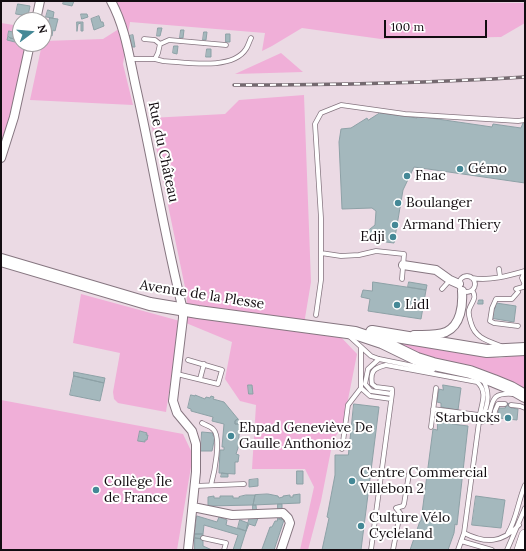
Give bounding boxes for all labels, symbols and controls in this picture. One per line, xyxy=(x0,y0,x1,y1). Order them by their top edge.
north arrow xyxy=(12,12,52,52)
scale bar xyxy=(386,12,489,38)
text: 100 m xyxy=(391,19,424,34)
text: N xyxy=(35,23,50,35)
street label: Rue du Château xyxy=(144,100,182,204)
place label: Gémo xyxy=(468,161,507,177)
marker: Gémo xyxy=(455,164,465,174)
place label: Fnac xyxy=(415,168,446,184)
marker: Fnac xyxy=(402,171,412,181)
place label: Boulanger xyxy=(406,195,472,211)
marker: Boulanger xyxy=(393,198,403,208)
place label: Armand Thiery xyxy=(403,217,501,233)
marker: Armand Thiery xyxy=(390,220,400,230)
place label: Edji xyxy=(360,229,385,245)
marker: Edji xyxy=(388,232,398,242)
street label: Avenue de la Plesse xyxy=(139,277,265,313)
place label: Lidl xyxy=(405,297,429,313)
marker: Lidl xyxy=(392,300,402,310)
place label: Starbucks xyxy=(436,410,500,426)
marker: Starbucks xyxy=(503,413,513,423)
place label: Ehpad Geneviève De Gaulle Anthonioz xyxy=(239,420,373,452)
marker: Ehpad Geneviève De Gaulle Anthonioz xyxy=(226,431,236,441)
place label: Centre Commercial Villebon 2 xyxy=(360,465,487,498)
place label: Collège Île de France xyxy=(104,474,172,506)
marker: Centre Commercial Villebon 2 xyxy=(347,476,357,486)
marker: Collège Île de France xyxy=(91,485,101,495)
place label: Culture Vélo Cycleland xyxy=(369,510,450,542)
marker: Culture Vélo Cycleland xyxy=(356,521,366,531)

